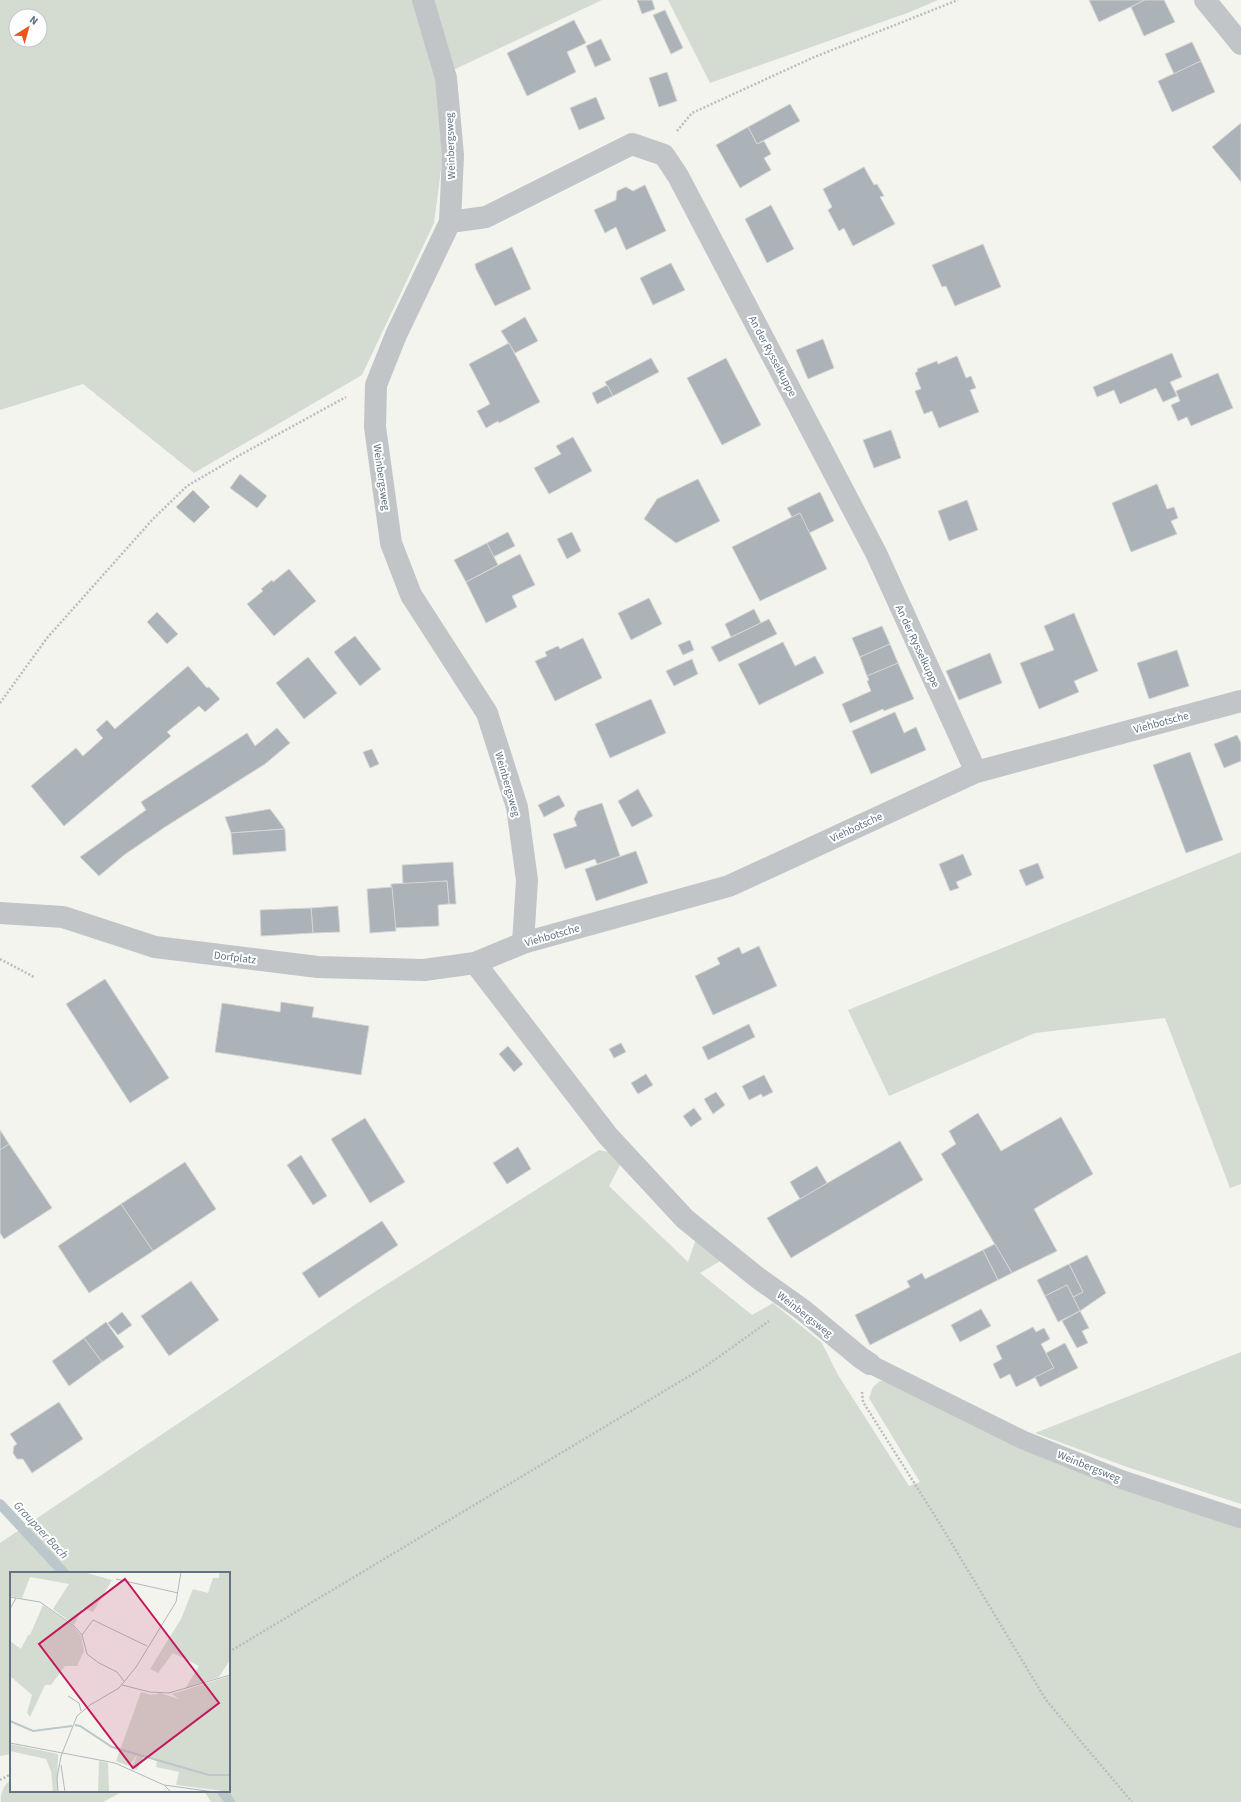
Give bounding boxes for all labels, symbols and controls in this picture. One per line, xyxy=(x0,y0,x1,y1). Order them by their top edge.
north arrow xyxy=(8,8,48,48)
text: N xyxy=(26,12,41,29)
street label: Weinbergsweg xyxy=(442,112,459,180)
street label: An der Rysselkuppe xyxy=(745,313,800,400)
street label: Weinbergsweg xyxy=(369,443,394,512)
street label: An der Rysselkuppe xyxy=(892,602,944,690)
street label: Viehbotsche xyxy=(1132,708,1191,737)
street label: Weinbergsweg xyxy=(491,750,524,819)
street label: Viehbotsche xyxy=(828,809,885,846)
street label: Viehbotsche xyxy=(523,920,582,950)
street label: Dorfplatz xyxy=(213,947,257,968)
street label: Weinbergsweg xyxy=(774,1288,836,1341)
street label: Weinbergsweg xyxy=(1055,1447,1123,1486)
water label: Graupaer Bach xyxy=(9,1498,72,1563)
inset map xyxy=(10,1572,230,1792)

